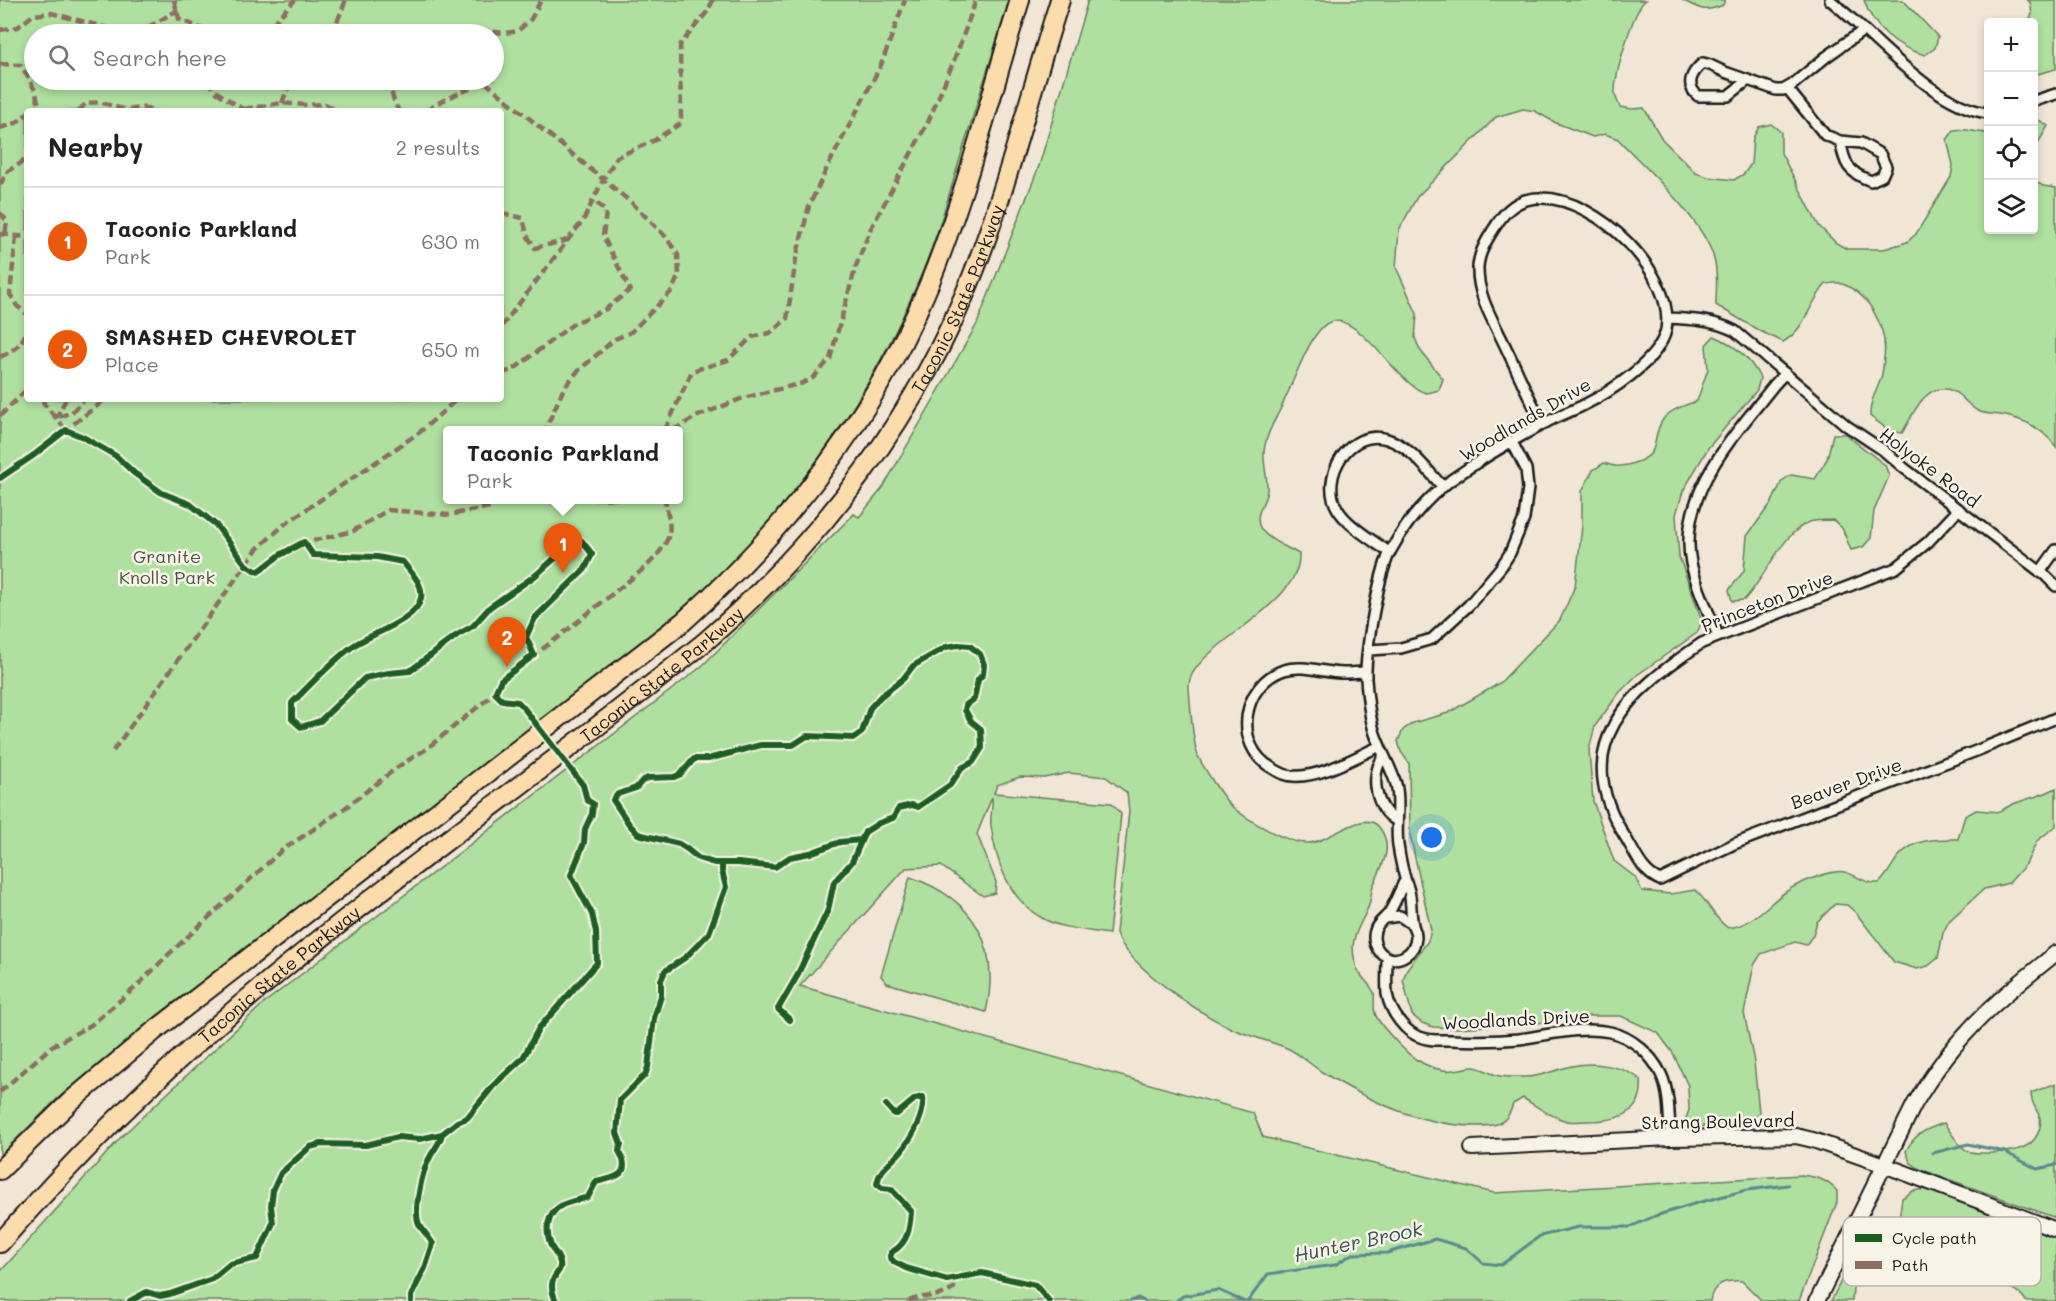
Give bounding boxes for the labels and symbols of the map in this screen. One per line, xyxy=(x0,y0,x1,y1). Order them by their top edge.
street label: Taconic State Parkway xyxy=(905,201,1009,398)
street label: Woodlands Drive xyxy=(1455,372,1595,466)
street label: Holyoke Road xyxy=(1875,421,1985,513)
pin: 1 xyxy=(544,524,582,573)
park label: Granite Knolls Park xyxy=(119,544,215,589)
street label: Princeton Drive xyxy=(1698,565,1836,637)
street label: Taconic State Parkway xyxy=(575,601,749,748)
pin: 2 xyxy=(488,618,526,667)
street label: Beaver Drive xyxy=(1787,752,1905,814)
your location xyxy=(1417,823,1446,852)
street label: Taconic State Parkway xyxy=(193,900,365,1048)
street label: Woodlands Drive xyxy=(1442,1003,1590,1035)
street label: Strang Boulevard xyxy=(1641,1108,1795,1134)
water label: Hunter Brook xyxy=(1291,1215,1425,1267)
legend xyxy=(1843,1217,2041,1286)
text: Cycle path xyxy=(1892,1227,1976,1248)
text: Path xyxy=(1892,1254,1928,1275)

